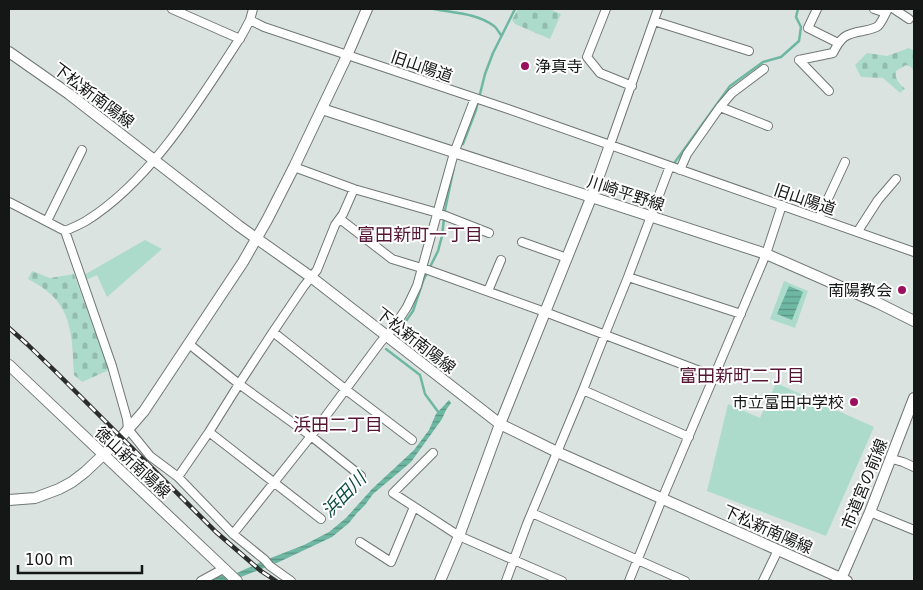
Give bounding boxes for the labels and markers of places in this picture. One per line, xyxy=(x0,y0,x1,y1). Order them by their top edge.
place label: 浄真寺 xyxy=(535,57,583,76)
marker: 浄真寺 xyxy=(519,60,531,72)
place label: 南陽教会 xyxy=(828,281,892,300)
marker: 南陽教会 xyxy=(896,284,908,296)
place label: 市立富田中学校 xyxy=(732,393,844,412)
marker: 市立富田中学校 xyxy=(848,396,860,408)

